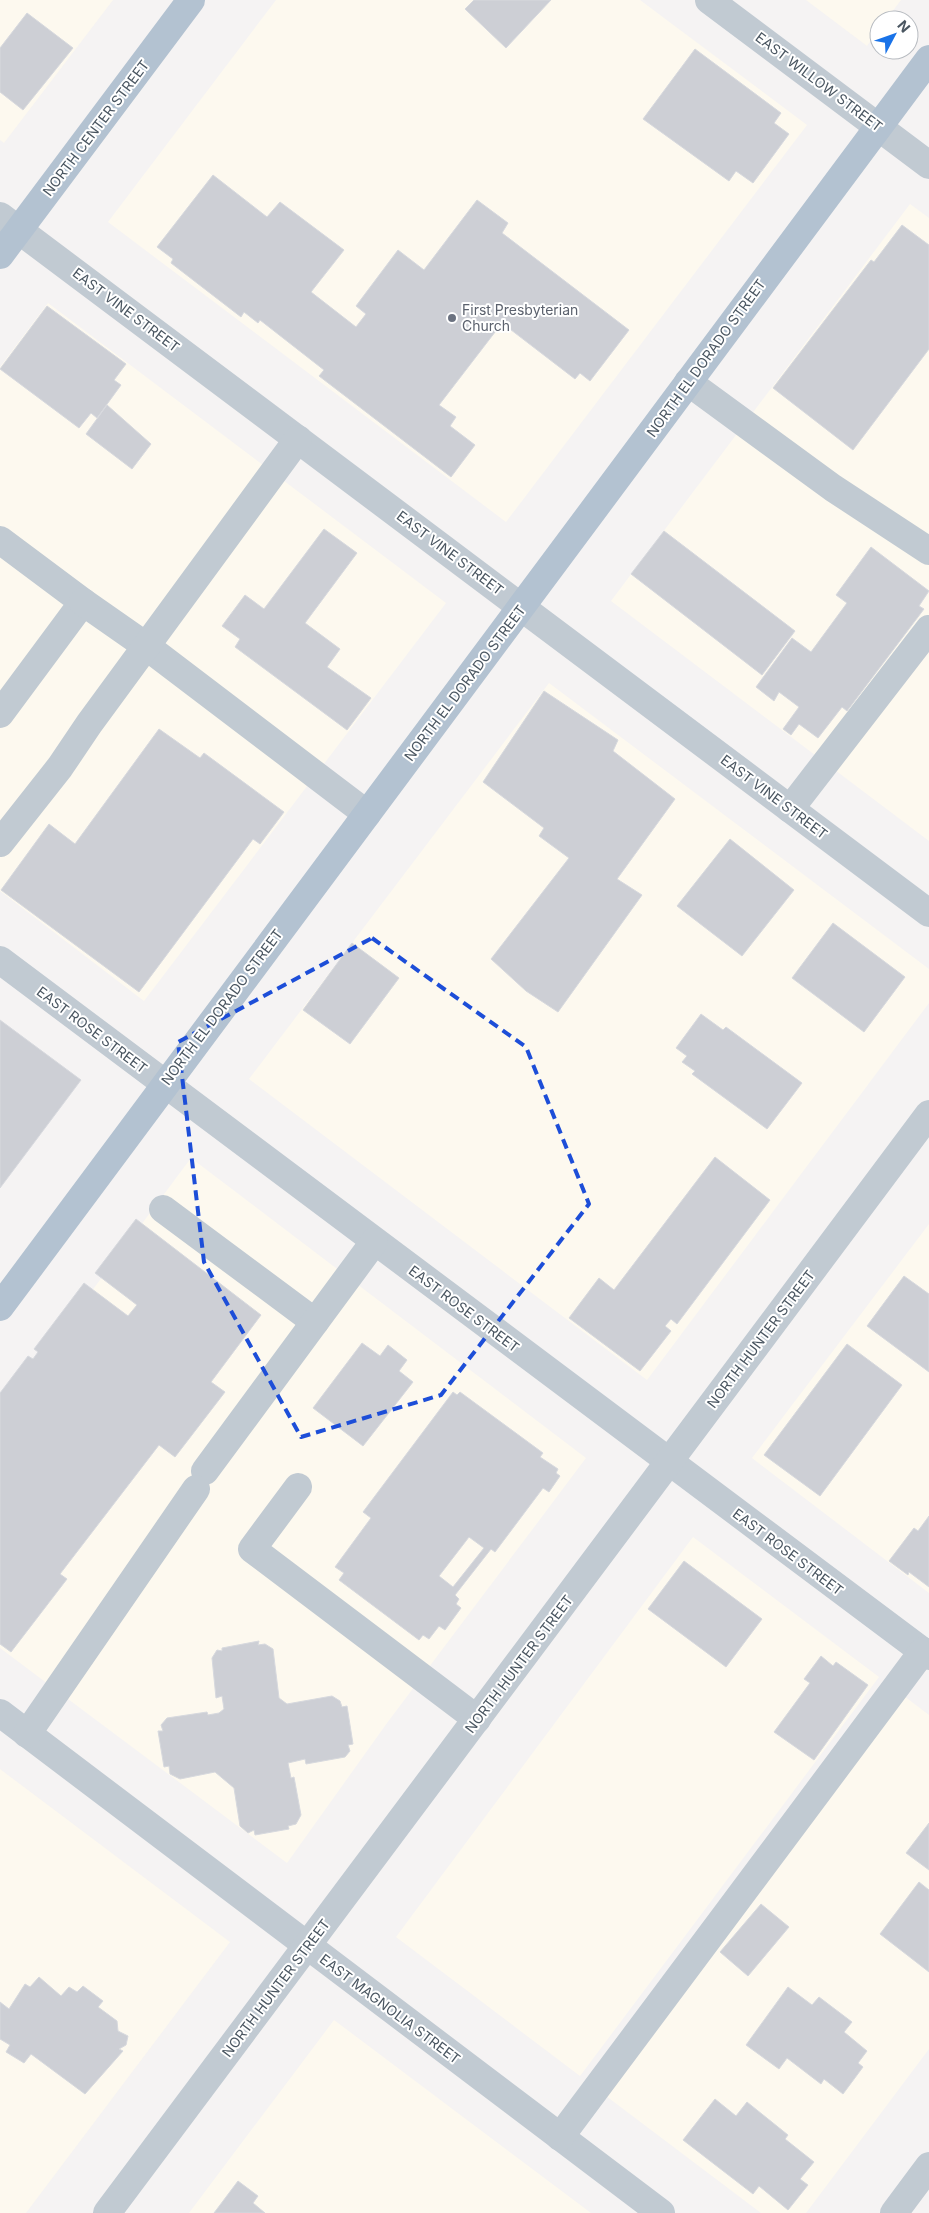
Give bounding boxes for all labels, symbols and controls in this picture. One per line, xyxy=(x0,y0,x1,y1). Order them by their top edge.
north arrow xyxy=(869,10,919,60)
text: N xyxy=(894,17,914,36)
street label: EAST WILLOW STREET xyxy=(753,28,886,135)
street label: NORTH CENTER STREET xyxy=(39,56,152,199)
street label: EAST VINE STREET xyxy=(70,264,183,355)
street label: NORTH EL DORADO STREET xyxy=(643,275,769,440)
place label: First Presbyterian Church xyxy=(462,301,578,334)
marker: First Presbyterian Church xyxy=(446,312,458,324)
street label: EAST VINE STREET xyxy=(394,507,507,598)
street label: NORTH EL DORADO STREET xyxy=(400,601,529,764)
street label: EAST VINE STREET xyxy=(718,751,831,842)
street label: NORTH EL DORADO STREET xyxy=(157,925,286,1088)
street label: EAST ROSE STREET xyxy=(34,982,151,1077)
street label: EAST ROSE STREET xyxy=(406,1261,523,1356)
street label: NORTH HUNTER STREET xyxy=(703,1266,818,1411)
street label: EAST ROSE STREET xyxy=(730,1504,847,1599)
street label: NORTH HUNTER STREET xyxy=(461,1591,576,1736)
street label: NORTH HUNTER STREET xyxy=(218,1915,333,2060)
street label: EAST MAGNOLIA STREET xyxy=(317,1950,464,2067)

